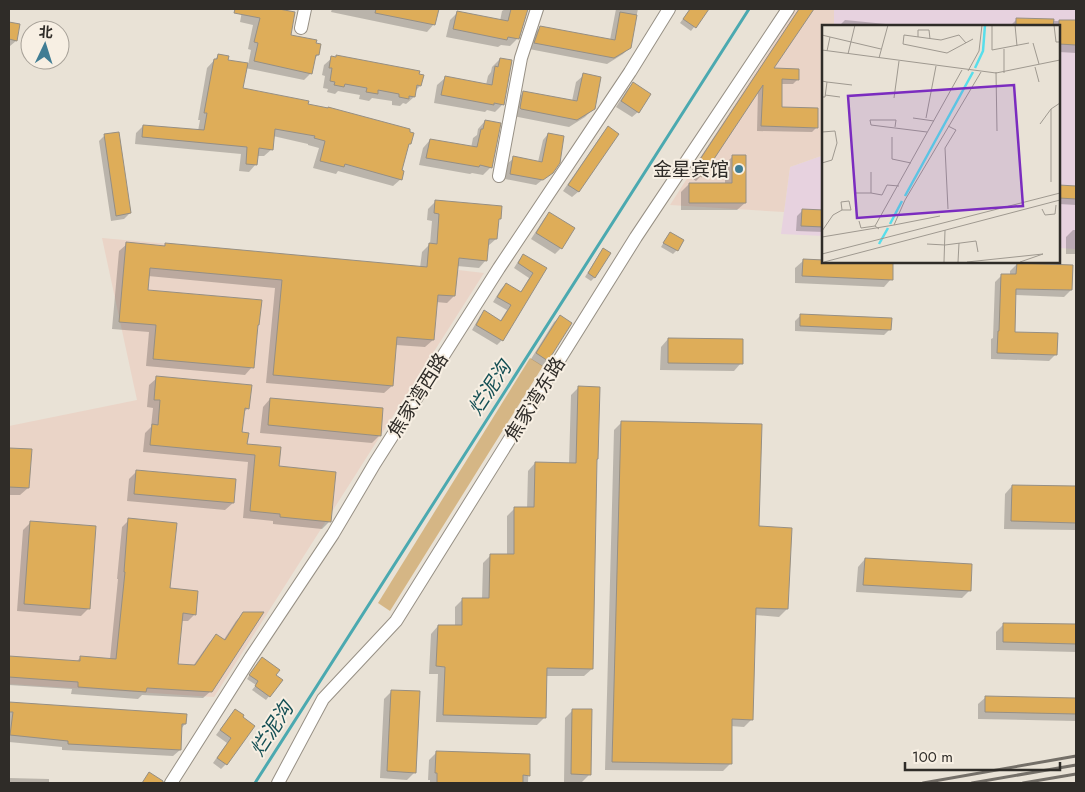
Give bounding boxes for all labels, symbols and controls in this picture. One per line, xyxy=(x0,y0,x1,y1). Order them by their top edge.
north arrow xyxy=(20,20,70,70)
text: 北 xyxy=(38,22,54,42)
inset map xyxy=(822,25,1060,262)
place label: 金星宾馆 xyxy=(653,156,729,183)
marker: 金星宾馆 xyxy=(733,163,745,175)
street label: 焦家湾西路 xyxy=(381,348,455,442)
street label: 焦家湾东路 xyxy=(498,352,572,446)
water label: 烂泥沟 xyxy=(462,353,520,421)
water label: 烂泥沟 xyxy=(244,694,302,762)
scale bar xyxy=(905,740,1060,772)
text: 100 m xyxy=(912,746,953,768)

